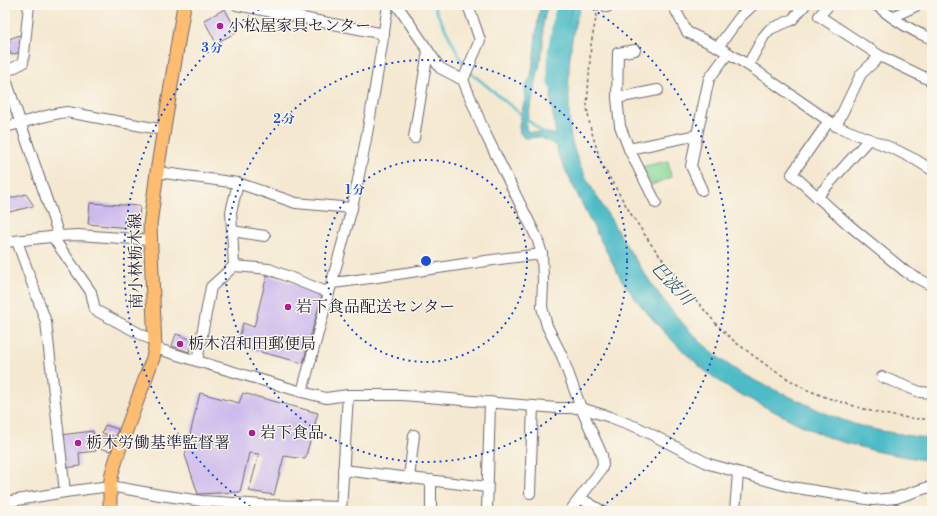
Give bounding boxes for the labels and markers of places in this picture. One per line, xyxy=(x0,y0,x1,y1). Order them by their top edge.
place label: 小松屋家具センター xyxy=(228,16,371,36)
marker: 小松屋家具センター xyxy=(215,21,225,31)
centre of rings xyxy=(419,254,433,268)
place label: 岩下食品配送センター xyxy=(296,297,455,317)
marker: 岩下食品配送センター xyxy=(283,302,293,312)
place label: 栃木沼和田郵便局 xyxy=(188,334,316,354)
marker: 栃木沼和田郵便局 xyxy=(175,339,185,349)
place label: 岩下食品 xyxy=(260,423,324,443)
marker: 岩下食品 xyxy=(247,428,257,438)
place label: 栃木労働基準監督署 xyxy=(86,433,230,453)
marker: 栃木労働基準監督署 xyxy=(73,438,83,448)

